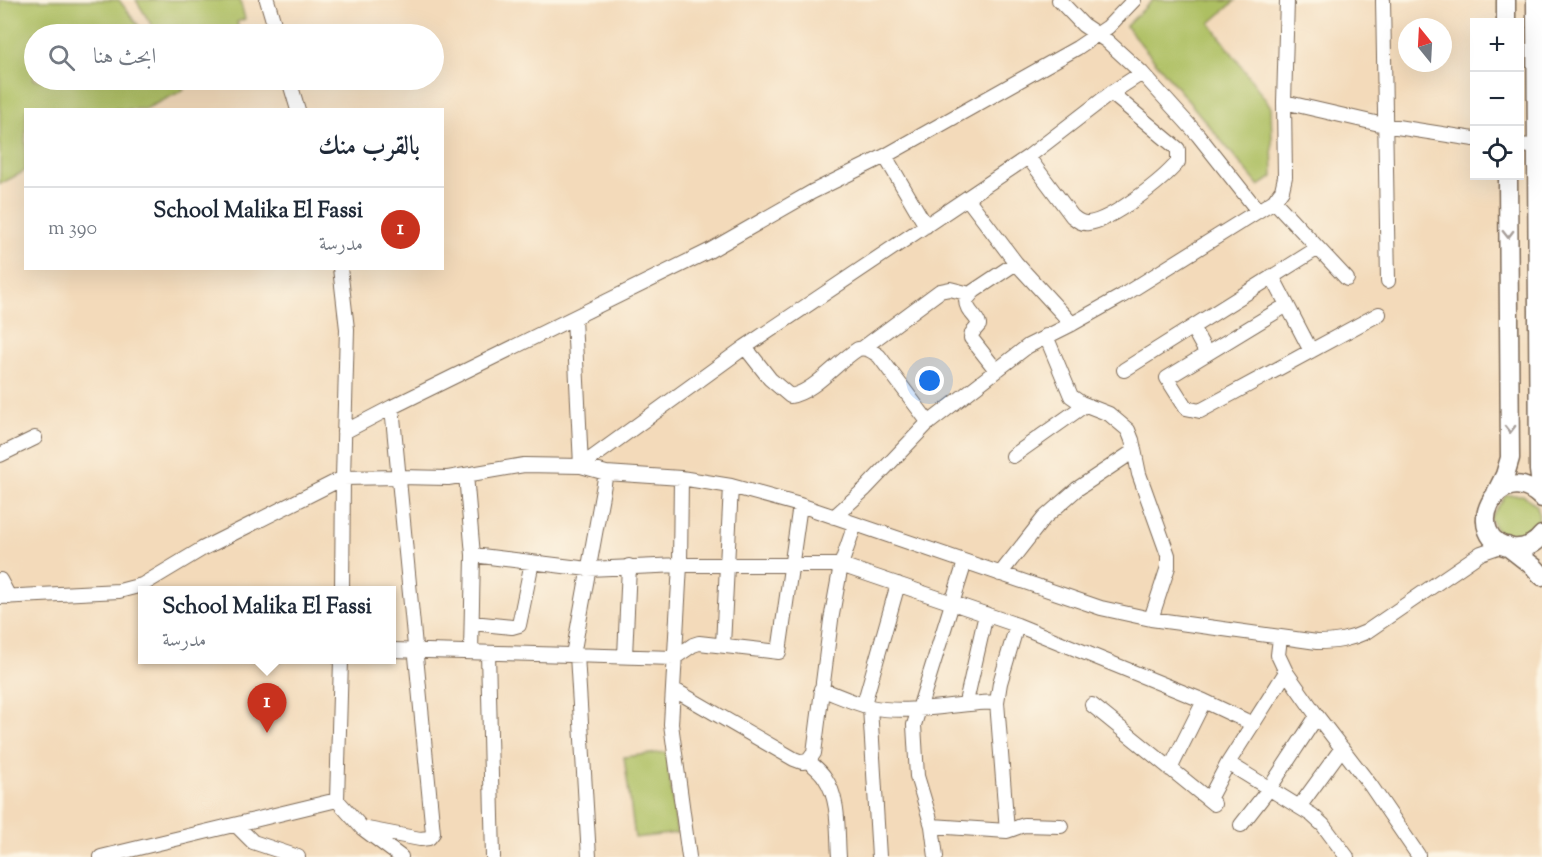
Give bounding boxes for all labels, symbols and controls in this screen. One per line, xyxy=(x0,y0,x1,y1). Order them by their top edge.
north arrow xyxy=(1398,18,1452,72)
map controls xyxy=(1470,18,1524,180)
button: + xyxy=(1470,18,1524,72)
search box xyxy=(24,24,444,90)
icon: search xyxy=(45,41,78,74)
text: ابحث هنا xyxy=(93,42,156,74)
button: − xyxy=(1470,72,1524,126)
button: locate xyxy=(1470,126,1524,180)
text: بالقرب منك xyxy=(318,129,420,166)
text: School Malika El Fassi xyxy=(153,196,363,228)
text: 390 m xyxy=(48,215,97,244)
text: 1 xyxy=(397,215,404,244)
one-way arrow xyxy=(1502,229,1514,238)
text: مدرسة xyxy=(319,231,363,260)
your location xyxy=(915,366,944,395)
one-way arrow xyxy=(1504,424,1516,433)
popup xyxy=(138,586,396,664)
text: School Malika El Fassi xyxy=(162,592,372,624)
text: مدرسة xyxy=(162,627,206,656)
pin: 1 xyxy=(248,684,286,733)

